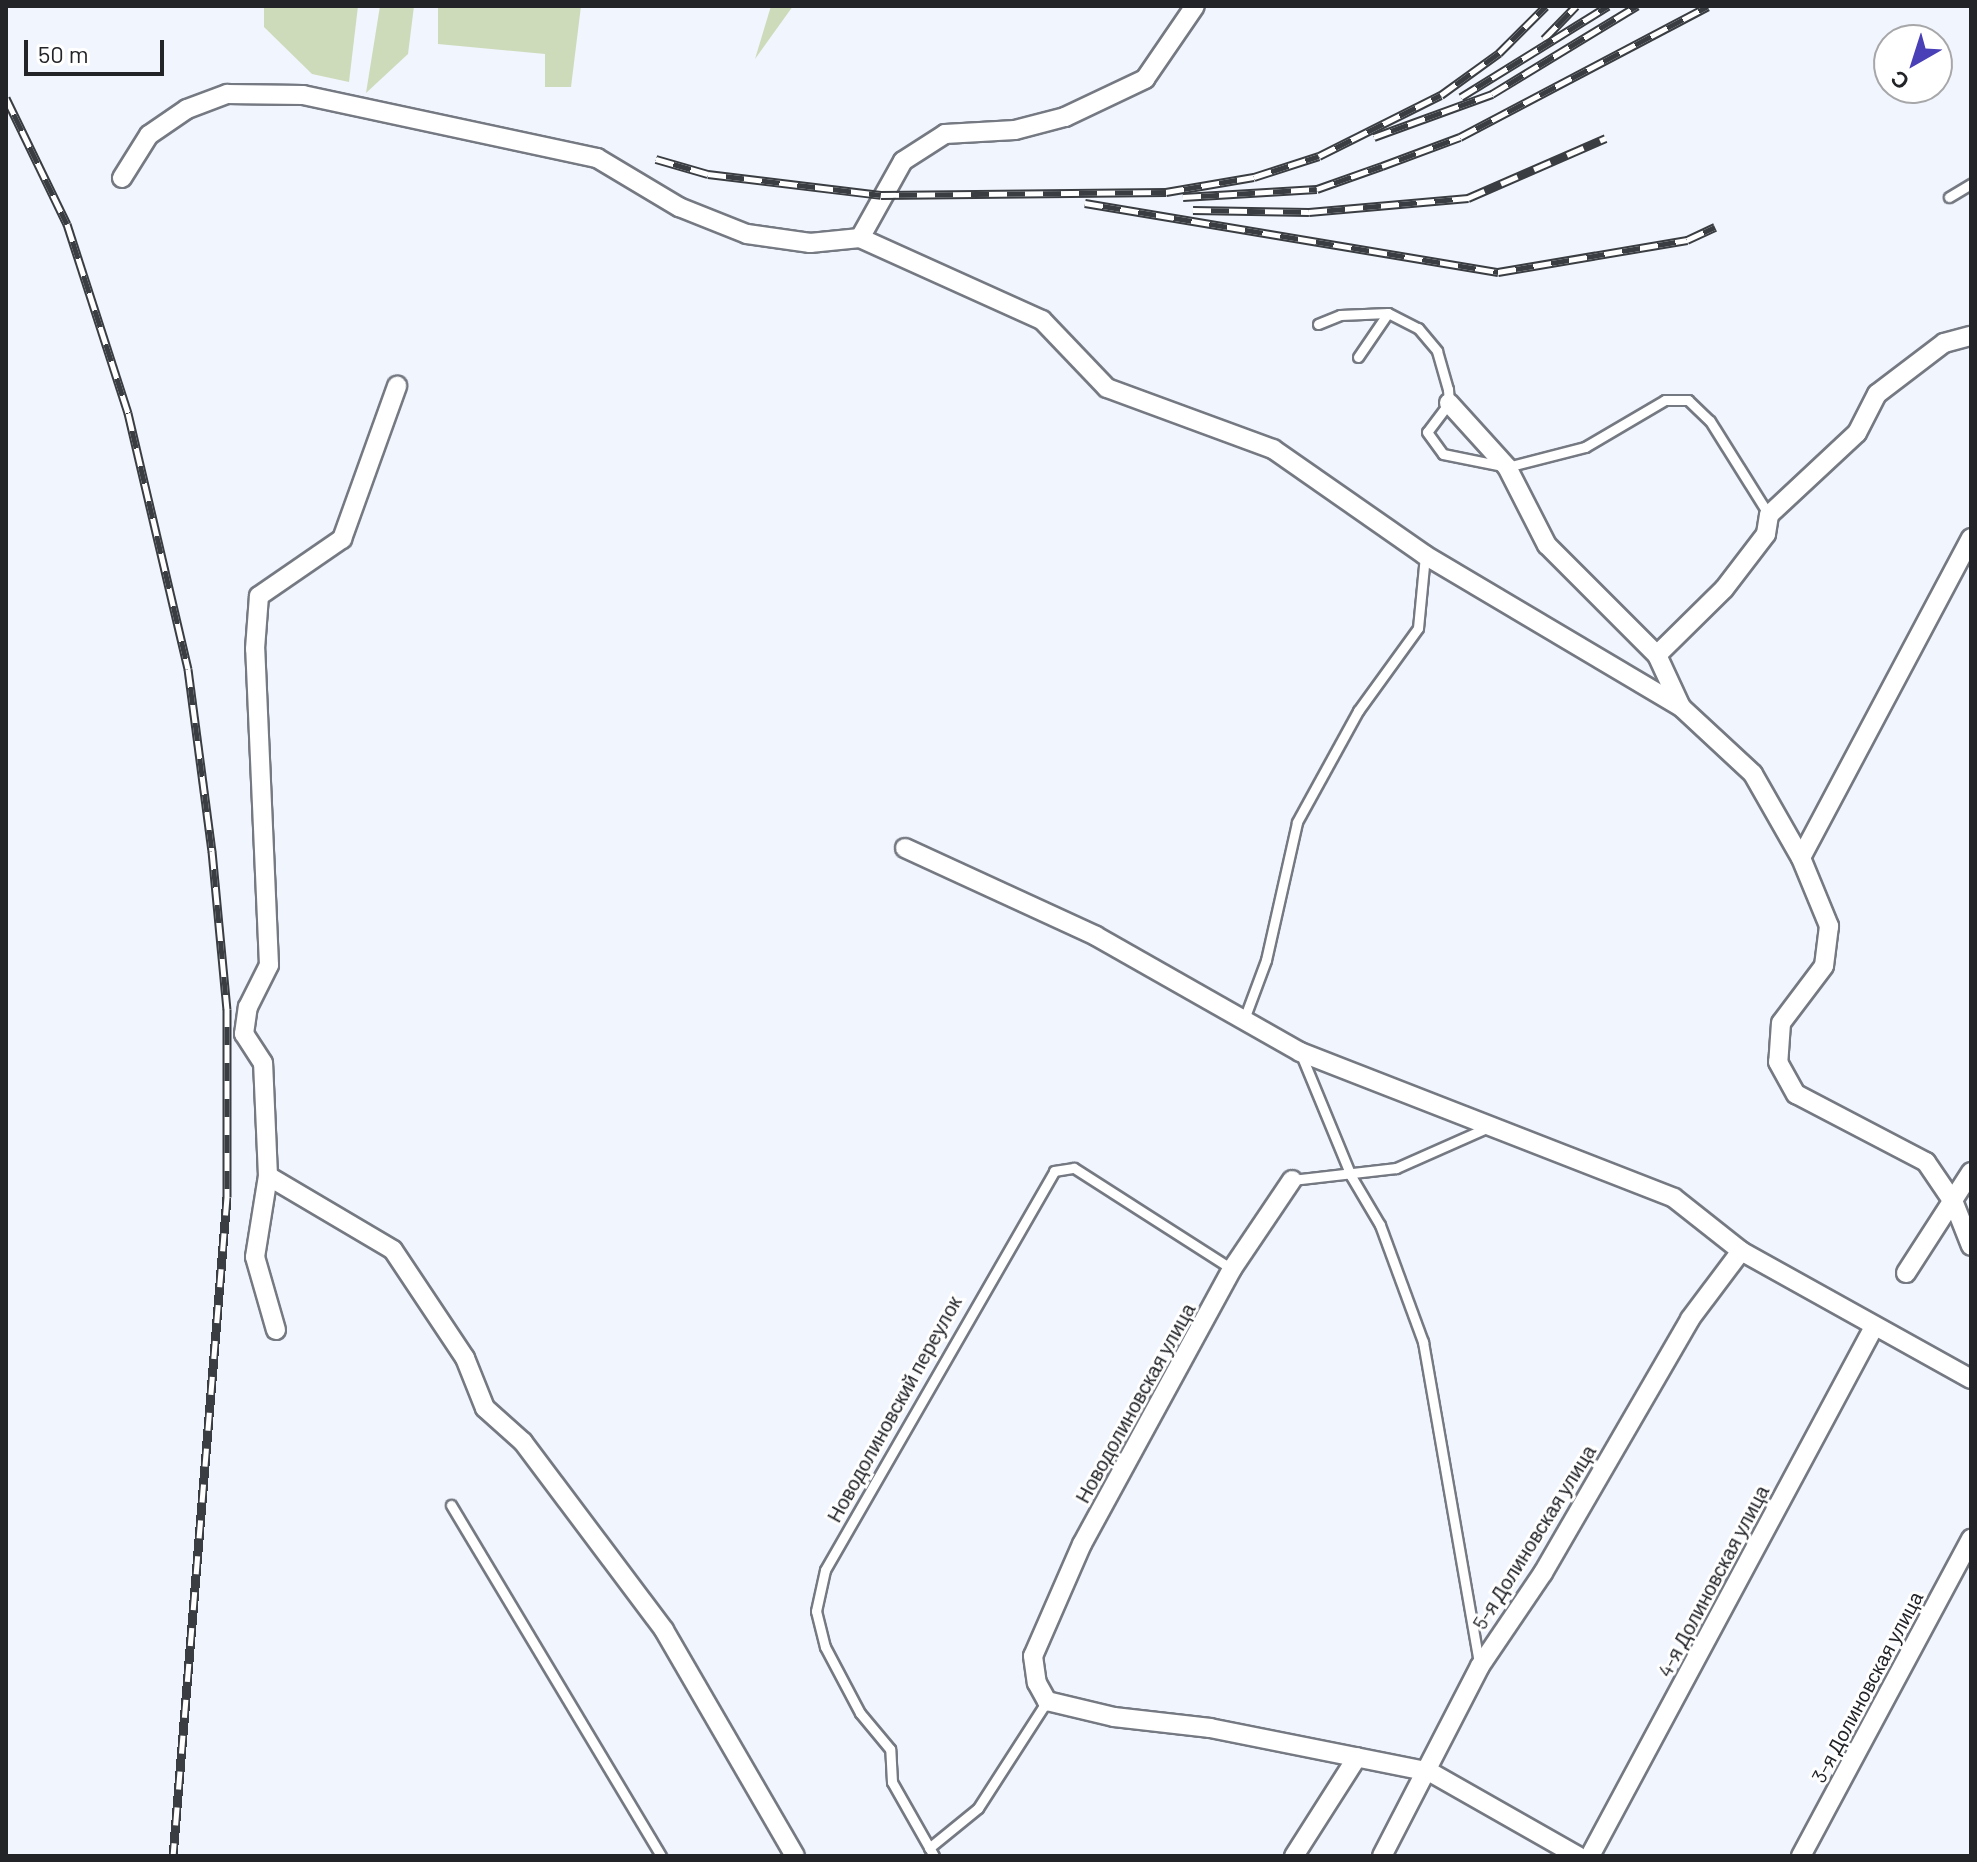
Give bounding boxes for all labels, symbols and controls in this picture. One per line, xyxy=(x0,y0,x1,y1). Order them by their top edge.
scale bar xyxy=(28,24,168,74)
north arrow xyxy=(1873,24,1953,104)
text: 50 m xyxy=(38,39,89,68)
text: С xyxy=(1885,66,1914,96)
street label: Новодолиновский переулок xyxy=(822,1292,966,1526)
street label: Новодолиновская улица xyxy=(1070,1299,1200,1507)
street label: 5-я Долиновская улица xyxy=(1467,1440,1601,1634)
street label: 4-я Долиновская улица xyxy=(1652,1481,1774,1681)
street label: 3-я Долиновская улица xyxy=(1806,1587,1928,1787)

